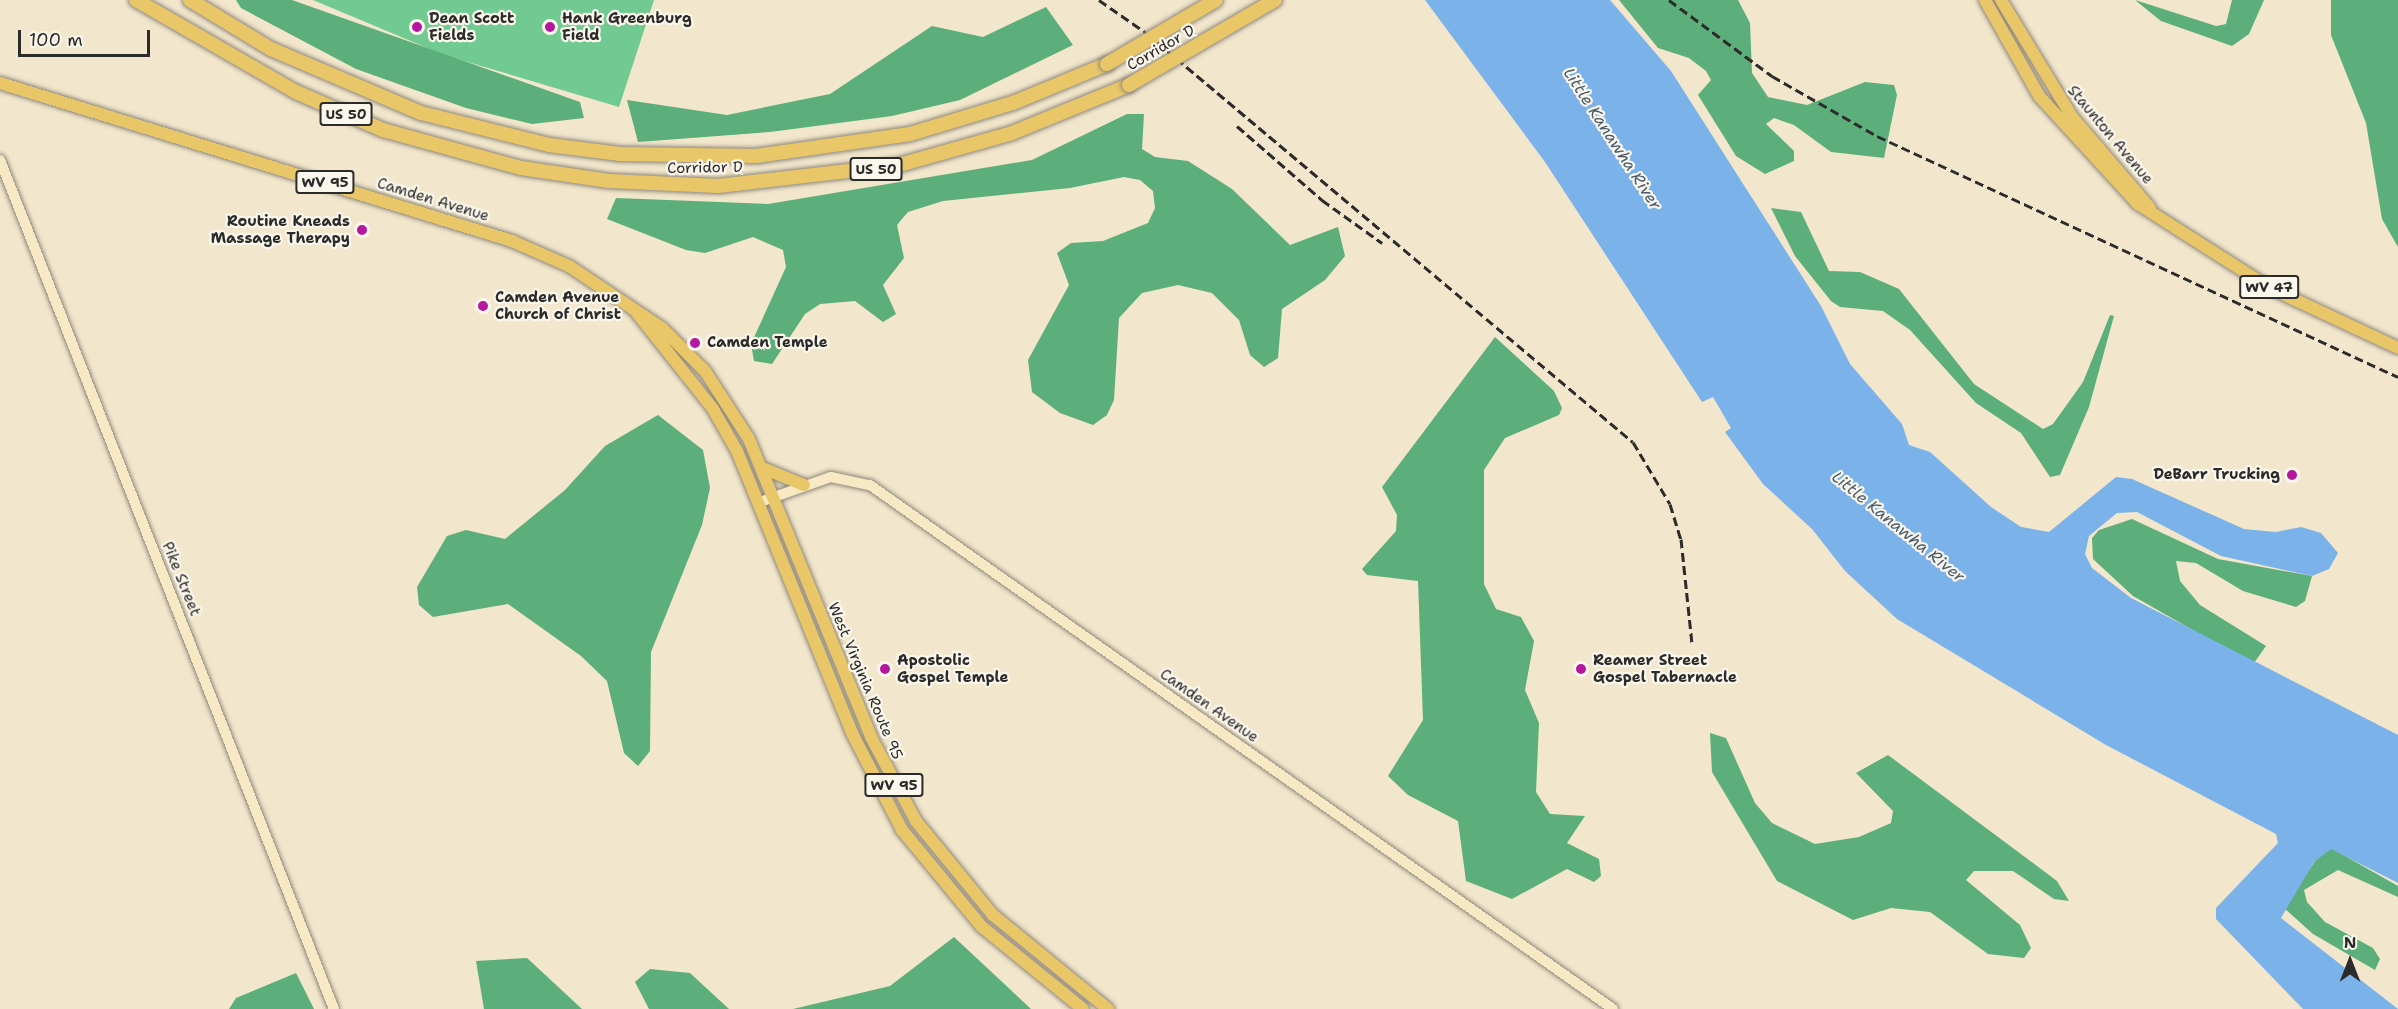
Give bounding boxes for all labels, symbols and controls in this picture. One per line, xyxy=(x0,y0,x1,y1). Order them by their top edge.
place label: Dean Scott Fields xyxy=(429,9,514,44)
place label: Hank Greenburg Field xyxy=(562,9,692,44)
scale bar xyxy=(21,18,153,56)
marker: Dean Scott Fields xyxy=(410,20,424,34)
marker: Hank Greenburg Field xyxy=(543,20,557,34)
street label: Corridor D xyxy=(1124,21,1198,75)
text: 100 m xyxy=(29,28,83,52)
water label: Little Kanawha River xyxy=(1559,64,1665,214)
street label: Staunton Avenue xyxy=(2063,82,2157,188)
road number: US 50 xyxy=(319,103,373,125)
street label: Corridor D xyxy=(667,158,743,178)
road number: US 50 xyxy=(849,158,903,180)
road number: WV 95 xyxy=(295,171,355,193)
street label: Camden Avenue xyxy=(375,174,491,226)
place label: Routine Kneads Massage Therapy xyxy=(211,212,350,247)
marker: Routine Kneads Massage Therapy xyxy=(355,223,369,237)
road number: WV 47 xyxy=(2239,276,2299,298)
place label: Camden Avenue Church of Christ xyxy=(495,288,621,323)
marker: Camden Avenue Church of Christ xyxy=(476,299,490,313)
place label: Camden Temple xyxy=(707,334,828,352)
marker: Camden Temple xyxy=(688,336,702,350)
place label: DeBarr Trucking xyxy=(2153,466,2280,484)
water label: Little Kanawha River xyxy=(1828,468,1968,586)
marker: DeBarr Trucking xyxy=(2285,468,2299,482)
street label: Pike Street xyxy=(158,539,204,619)
street label: West Virginia Route 95 xyxy=(824,600,906,762)
place label: Apostolic Gospel Temple xyxy=(897,651,1008,686)
place label: Reamer Street Gospel Tabernacle xyxy=(1593,651,1737,686)
marker: Apostolic Gospel Temple xyxy=(878,662,892,676)
marker: Reamer Street Gospel Tabernacle xyxy=(1574,662,1588,676)
street label: Camden Avenue xyxy=(1156,665,1262,747)
road number: WV 95 xyxy=(864,774,924,796)
north arrow xyxy=(2320,931,2380,991)
text: N xyxy=(2344,932,2356,953)

